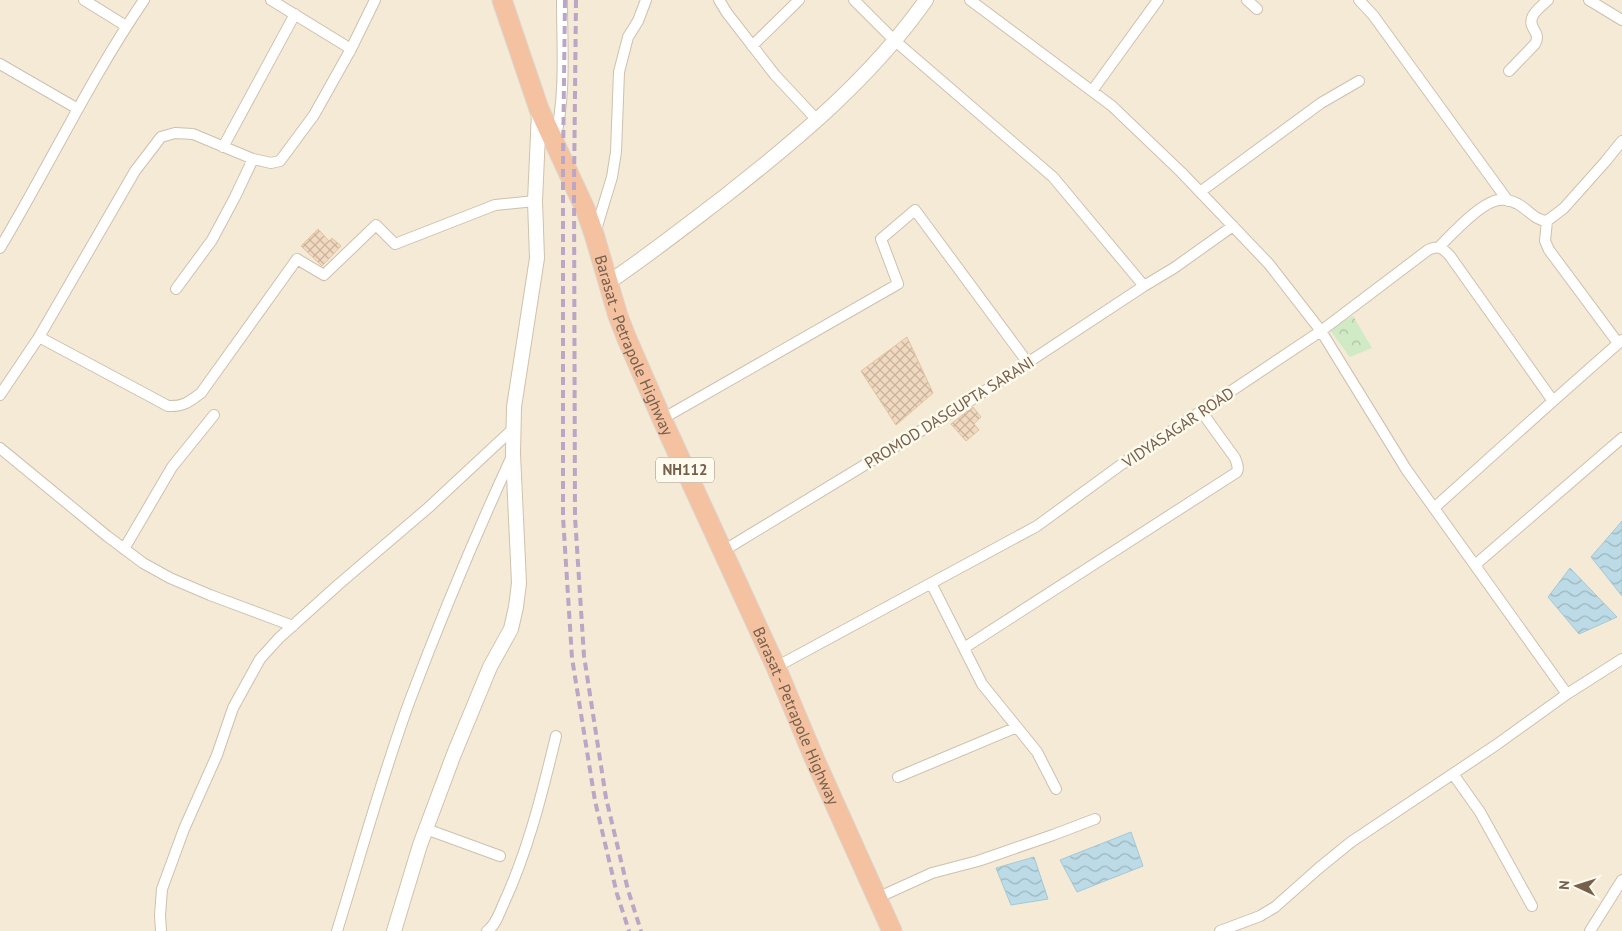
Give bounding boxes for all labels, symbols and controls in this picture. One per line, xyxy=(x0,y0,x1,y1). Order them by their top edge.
street label: Barasat - Petrapole Highway xyxy=(591,253,678,439)
street label: PROMOD DASGUPTA SARANI xyxy=(860,351,1038,473)
street label: VIDYASAGAR ROAD xyxy=(1118,382,1238,472)
road number: NH112 xyxy=(656,458,714,482)
street label: Barasat - Petrapole Highway xyxy=(749,624,844,808)
north arrow xyxy=(1552,861,1602,911)
text: N xyxy=(1555,880,1573,890)

